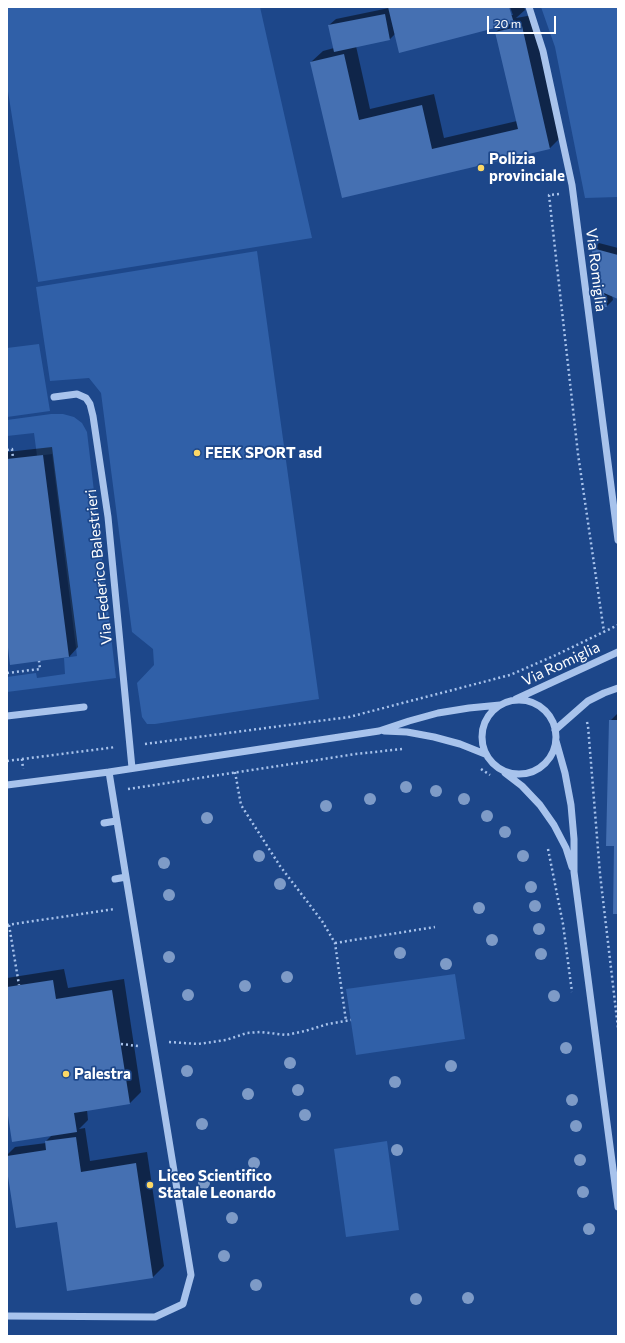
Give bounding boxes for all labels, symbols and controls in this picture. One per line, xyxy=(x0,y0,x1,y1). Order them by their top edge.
scale bar xyxy=(489,8,558,34)
text: 20 m xyxy=(494,16,521,30)
place label: Polizia provinciale xyxy=(489,150,565,185)
marker: Polizia provinciale xyxy=(476,163,486,173)
street label: Via Romiglia xyxy=(582,227,610,313)
place label: FEEK SPORT asd xyxy=(205,444,322,462)
marker: FEEK SPORT asd xyxy=(192,448,202,458)
street label: Via Federico Balestrieri xyxy=(82,488,116,646)
street label: Via Romiglia xyxy=(519,638,603,690)
place label: Palestra xyxy=(74,1065,131,1083)
marker: Palestra xyxy=(61,1069,71,1079)
place label: Liceo Scientifico Statale Leonardo xyxy=(158,1167,276,1202)
marker: Liceo Scientifico Statale Leonardo xyxy=(145,1180,155,1190)

